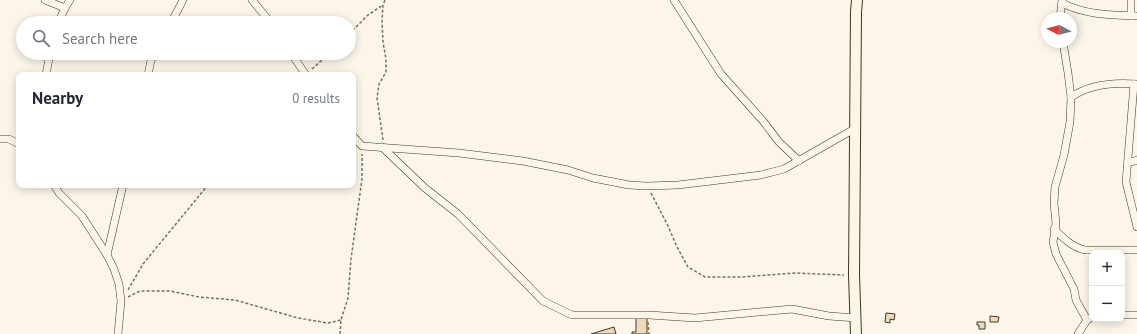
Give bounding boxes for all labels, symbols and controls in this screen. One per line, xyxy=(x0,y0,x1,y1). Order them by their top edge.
north arrow xyxy=(1041,12,1077,48)
search box xyxy=(16,16,356,60)
icon: search xyxy=(30,27,52,49)
text: Search here xyxy=(62,29,138,48)
text: Nearby xyxy=(32,87,83,109)
text: 0 results xyxy=(292,90,340,107)
map controls xyxy=(1089,250,1125,322)
button: + xyxy=(1089,250,1125,286)
button: − xyxy=(1089,286,1125,322)

